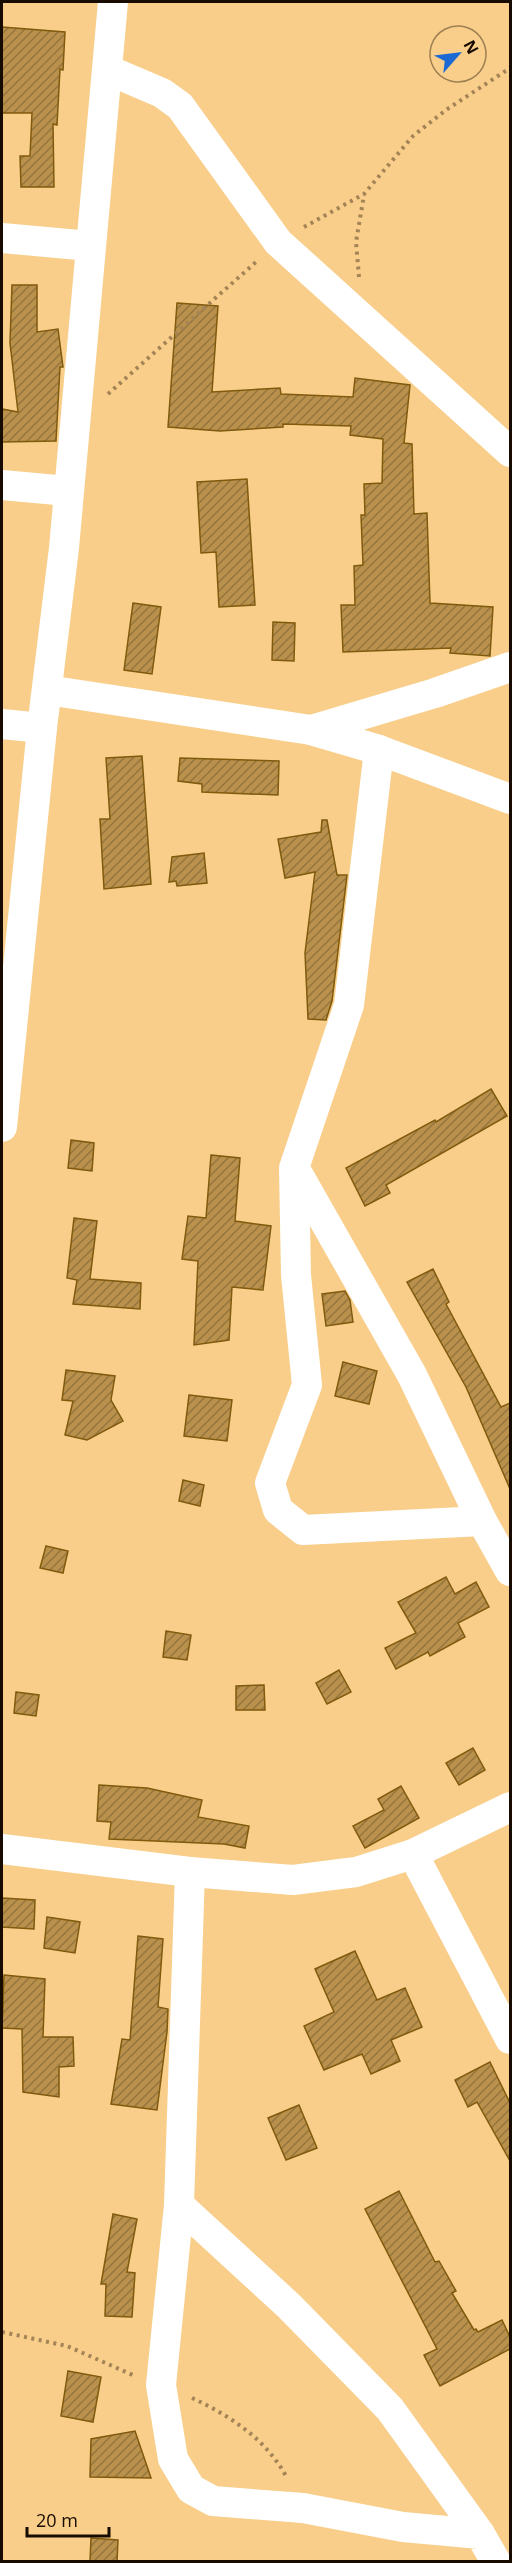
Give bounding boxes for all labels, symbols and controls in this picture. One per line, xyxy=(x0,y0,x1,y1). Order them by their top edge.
north arrow xyxy=(428,24,488,84)
text: N xyxy=(458,36,484,58)
scale bar xyxy=(27,2500,110,2538)
text: 20 m xyxy=(36,2508,78,2532)

